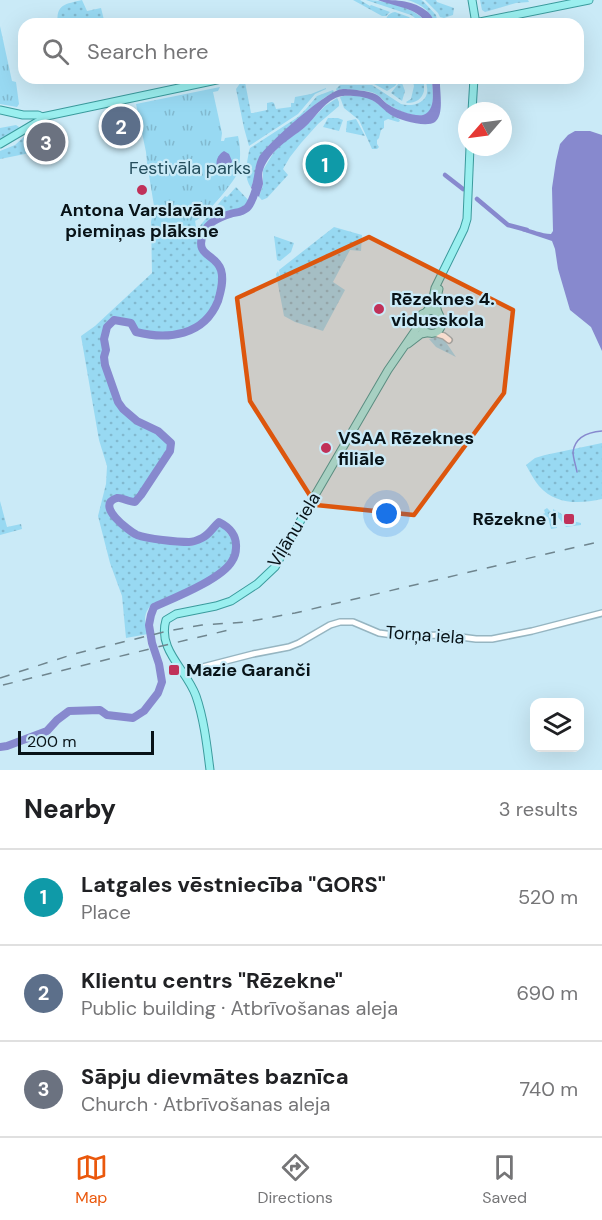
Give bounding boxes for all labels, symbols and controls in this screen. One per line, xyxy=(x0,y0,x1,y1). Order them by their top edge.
search box xyxy=(18,18,584,84)
icon: search xyxy=(39,35,72,68)
text: Search here xyxy=(87,37,208,66)
north arrow xyxy=(458,102,512,156)
pin: 2 xyxy=(102,104,140,148)
pin: 3 xyxy=(26,120,66,164)
pin: 1 xyxy=(306,142,344,186)
park label: Festivāla parks xyxy=(129,156,251,180)
marker: Antona Varslavāna piemiņas plāksne xyxy=(135,183,149,197)
place label: Antona Varslavāna piemiņas plāksne xyxy=(60,198,224,243)
place label: Rēzeknes 4. vidusskola xyxy=(391,287,495,332)
marker: Rēzeknes 4. vidusskola xyxy=(372,302,386,316)
place label: VSAA Rēzeknes filiāle xyxy=(338,426,474,471)
marker: VSAA Rēzeknes filiāle xyxy=(319,441,333,455)
street label: Viļānu iela xyxy=(262,488,326,572)
your location xyxy=(372,499,401,528)
place label: Rēzekne 1 xyxy=(473,507,557,531)
marker: Rēzekne 1 xyxy=(562,512,576,526)
street label: Torņa iela xyxy=(385,620,465,650)
place label: Mazie Garanči xyxy=(186,658,311,682)
marker: Mazie Garanči xyxy=(167,663,181,677)
map controls xyxy=(530,698,584,752)
button: layers xyxy=(530,698,584,752)
scale bar xyxy=(18,728,154,756)
text: 200 m xyxy=(27,731,76,752)
text: Nearby xyxy=(24,792,116,826)
text: 3 results xyxy=(499,796,578,822)
text: Latgales vēstniecība "GORS" xyxy=(81,870,386,899)
text: 1 xyxy=(40,884,47,910)
text: 520 m xyxy=(518,884,578,910)
text: Place xyxy=(81,899,131,925)
text: Klientu centrs "Rēzekne" xyxy=(81,966,343,995)
text: 2 xyxy=(38,980,49,1006)
text: 690 m xyxy=(516,980,578,1006)
text: Public building · Atbrīvošanas aleja xyxy=(81,995,398,1021)
text: Sāpju dievmātes baznīca xyxy=(81,1062,349,1091)
text: 3 xyxy=(37,1076,50,1102)
text: 740 m xyxy=(520,1076,578,1102)
text: Church · Atbrīvošanas aleja xyxy=(81,1091,331,1117)
tab: Map xyxy=(75,1151,108,1208)
tab: Directions xyxy=(257,1151,333,1208)
tab: Saved xyxy=(482,1151,527,1208)

